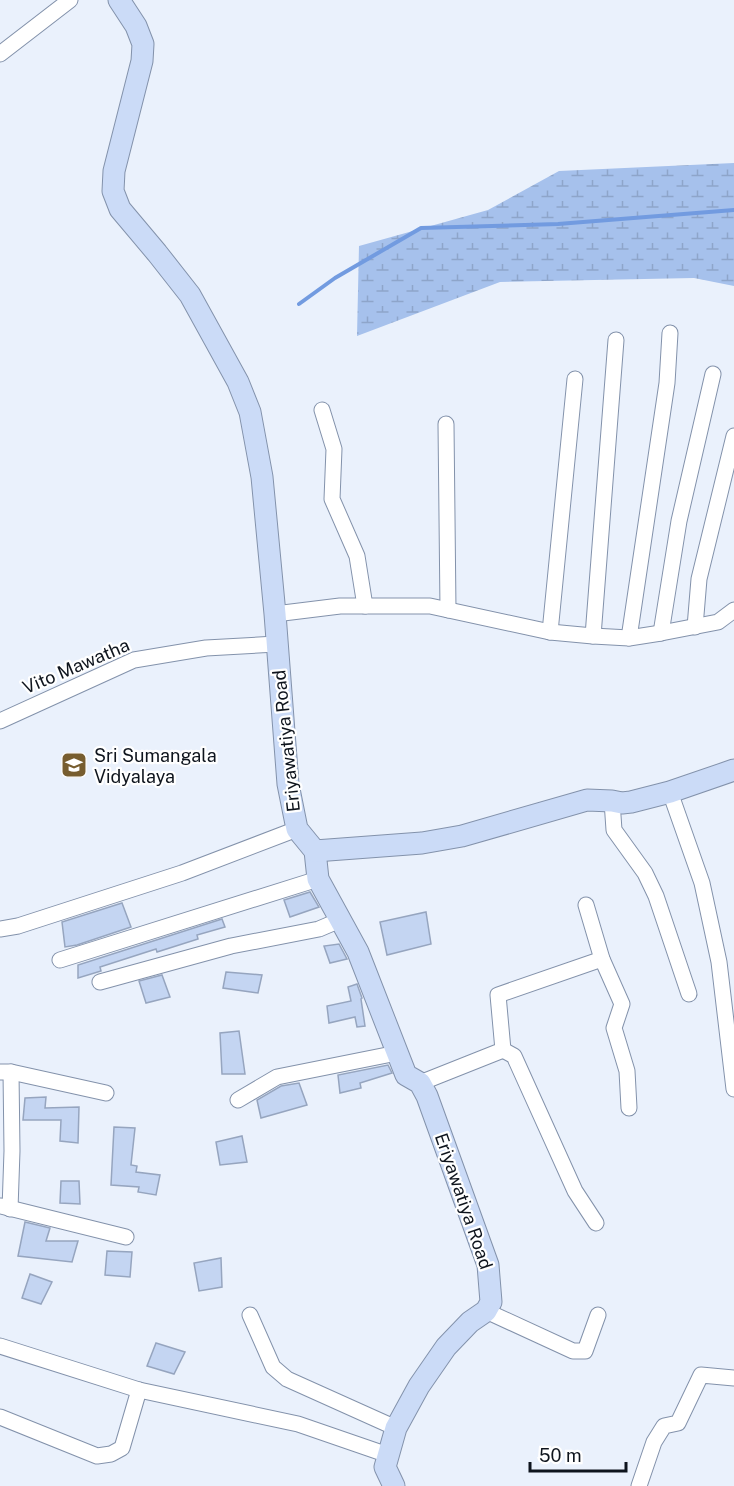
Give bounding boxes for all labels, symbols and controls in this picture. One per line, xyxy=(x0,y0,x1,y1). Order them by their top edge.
street label: Vito Mawatha xyxy=(19,634,133,698)
street label: Eriyawatiya Road xyxy=(268,669,304,813)
place label: Sri Sumangala Vidyalaya xyxy=(94,745,217,787)
school or university icon: Sri Sumangala Vidyalaya xyxy=(59,750,89,780)
street label: Eriyawatiya Road xyxy=(431,1130,497,1272)
scale bar xyxy=(530,1435,626,1473)
text: 50 m xyxy=(539,1445,582,1466)

